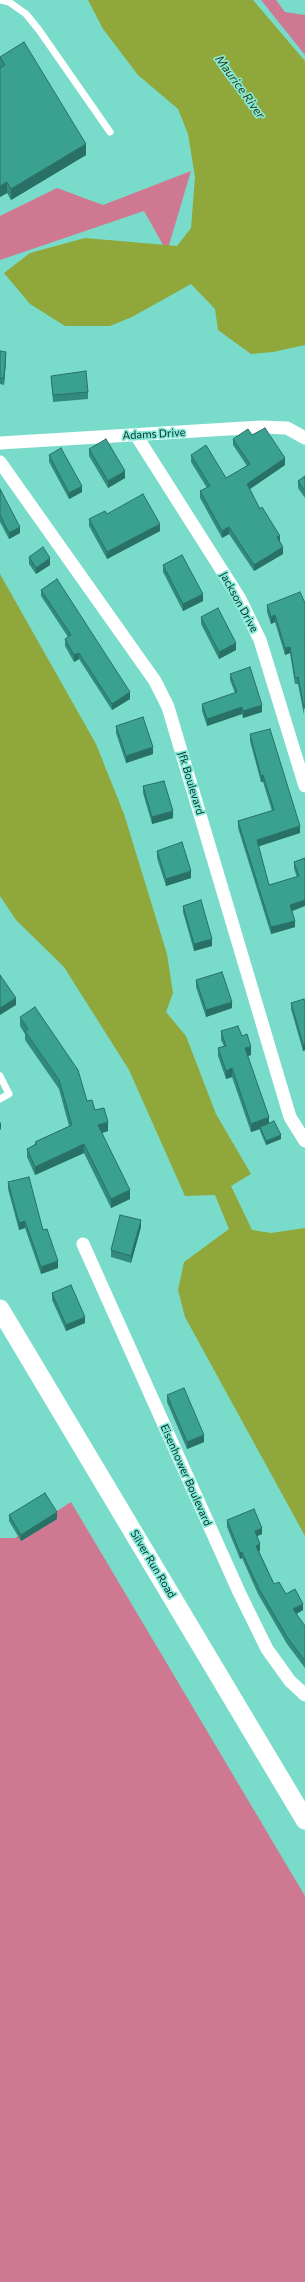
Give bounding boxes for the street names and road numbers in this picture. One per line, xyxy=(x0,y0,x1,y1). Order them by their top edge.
street label: Adams Drive xyxy=(122,426,186,442)
street label: Jackson Drive xyxy=(217,570,261,634)
street label: Jfk Boulevard xyxy=(175,750,207,816)
street label: Eisenhower Boulevard xyxy=(158,1422,214,1528)
street label: Silver Run Road xyxy=(127,1527,179,1601)

